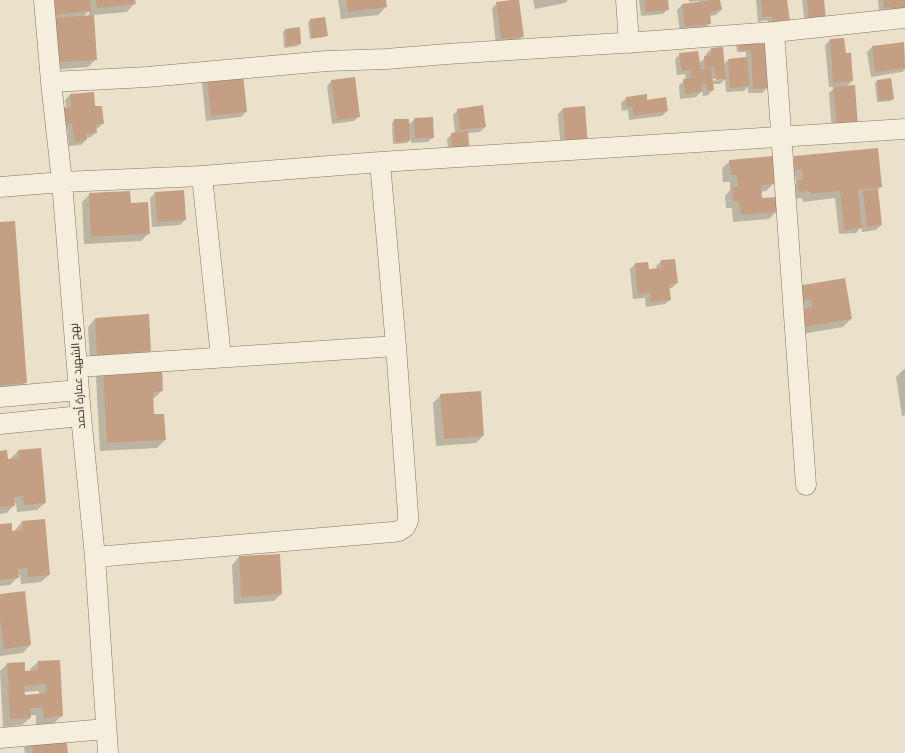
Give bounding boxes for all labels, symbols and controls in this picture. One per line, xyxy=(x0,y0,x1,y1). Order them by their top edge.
street label: نهج الشهيد عمارة أحمد xyxy=(68,323,88,429)

